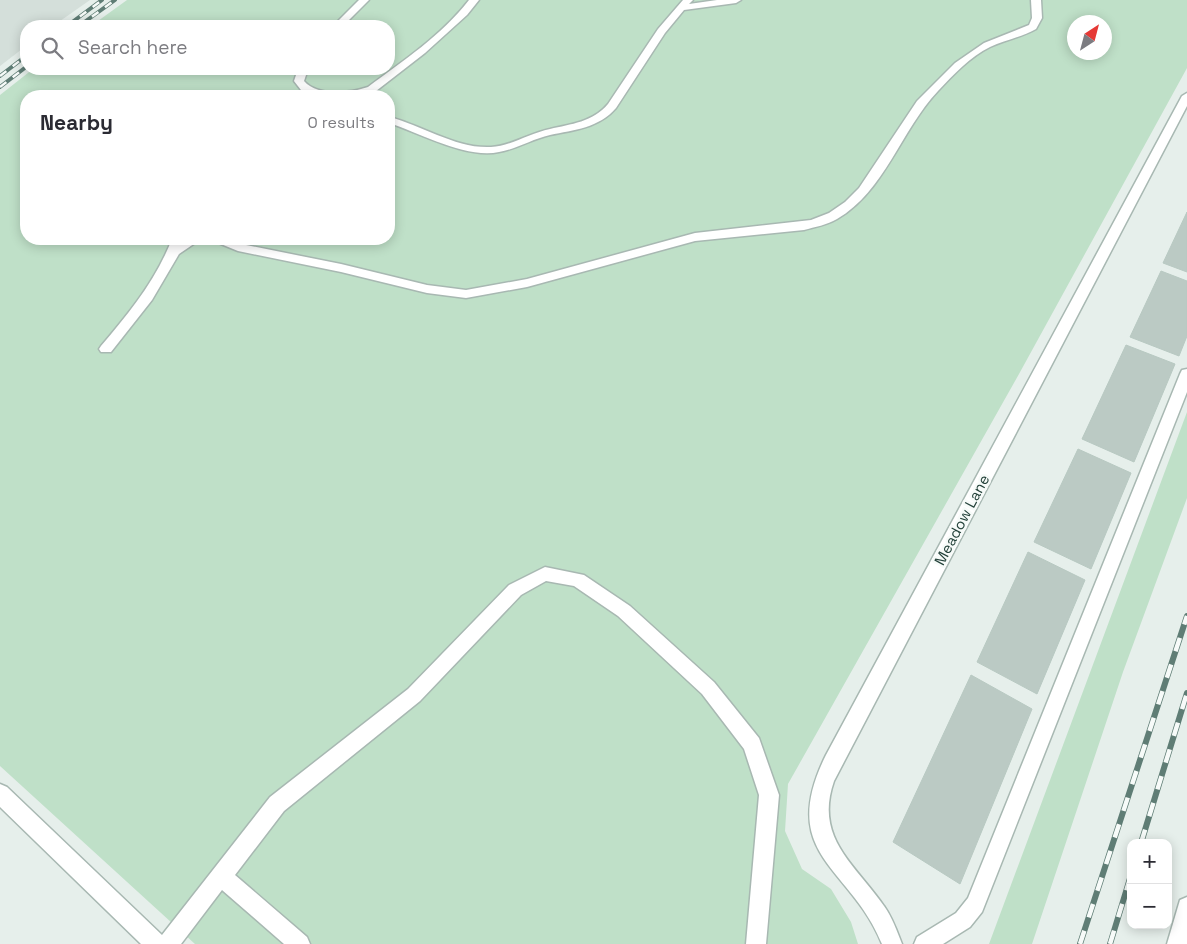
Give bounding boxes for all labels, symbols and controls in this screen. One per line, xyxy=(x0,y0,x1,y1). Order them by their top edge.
north arrow xyxy=(1067,15,1112,60)
search box xyxy=(20,20,395,75)
icon: search xyxy=(38,34,66,62)
text: Search here xyxy=(78,35,188,60)
text: Nearby xyxy=(40,109,113,136)
text: 0 results xyxy=(307,112,375,133)
street label: Meadow Lane xyxy=(930,471,993,568)
map controls xyxy=(1127,839,1172,929)
button: + xyxy=(1127,839,1172,884)
button: − xyxy=(1127,884,1172,929)

